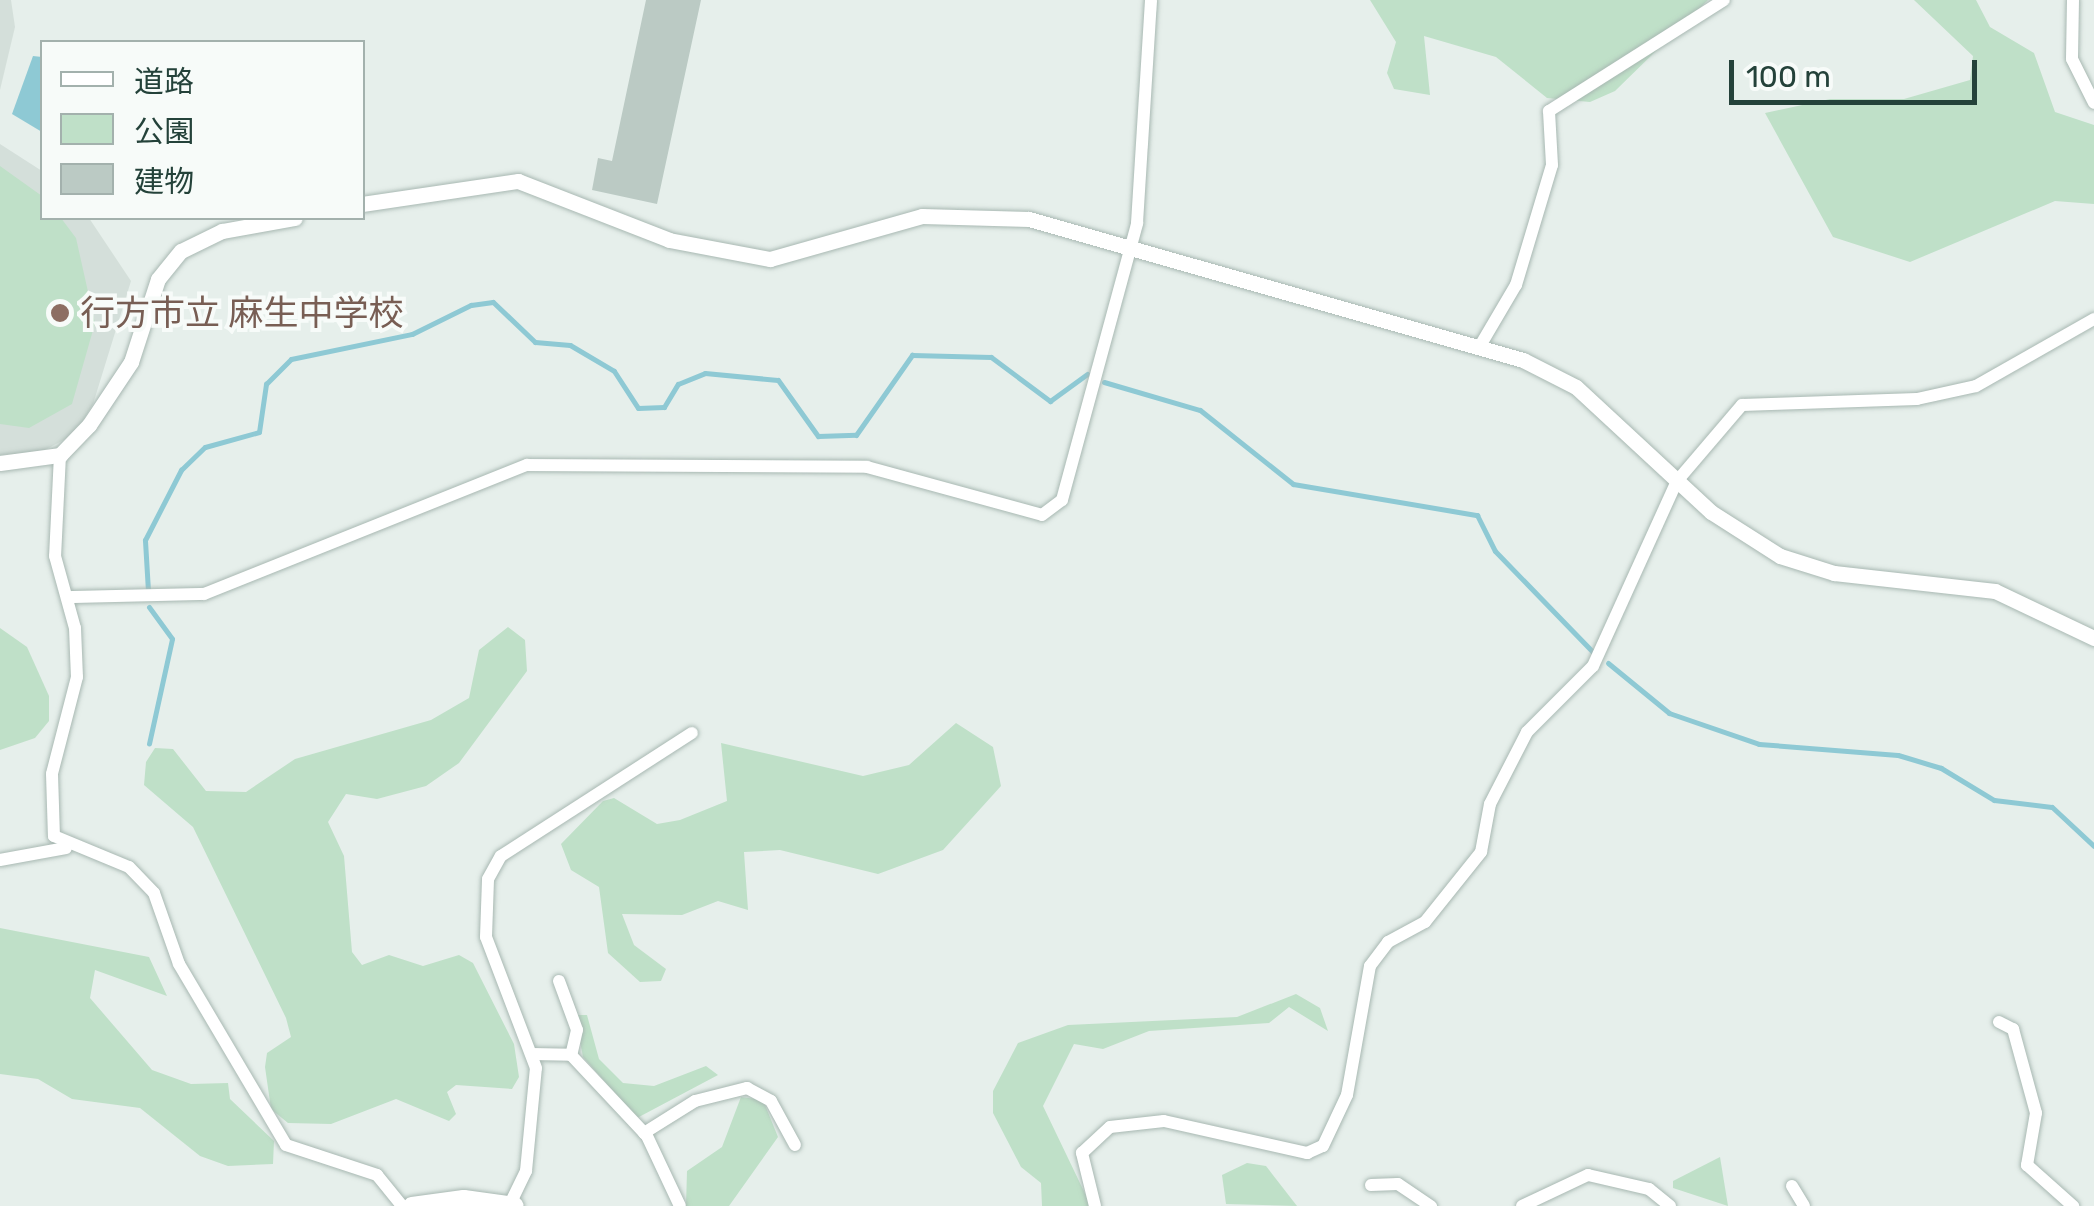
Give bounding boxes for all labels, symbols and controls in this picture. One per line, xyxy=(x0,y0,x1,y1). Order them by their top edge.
legend xyxy=(40,40,365,220)
scale bar xyxy=(1734,40,1982,102)
text: 100 m xyxy=(1746,59,1831,95)
text: 道路 xyxy=(134,64,194,100)
text: 公園 xyxy=(134,114,194,150)
text: 建物 xyxy=(134,164,194,200)
place label: 行方市立 麻生中学校 xyxy=(80,292,404,334)
marker: 行方市立 麻生中学校 xyxy=(49,302,71,324)

